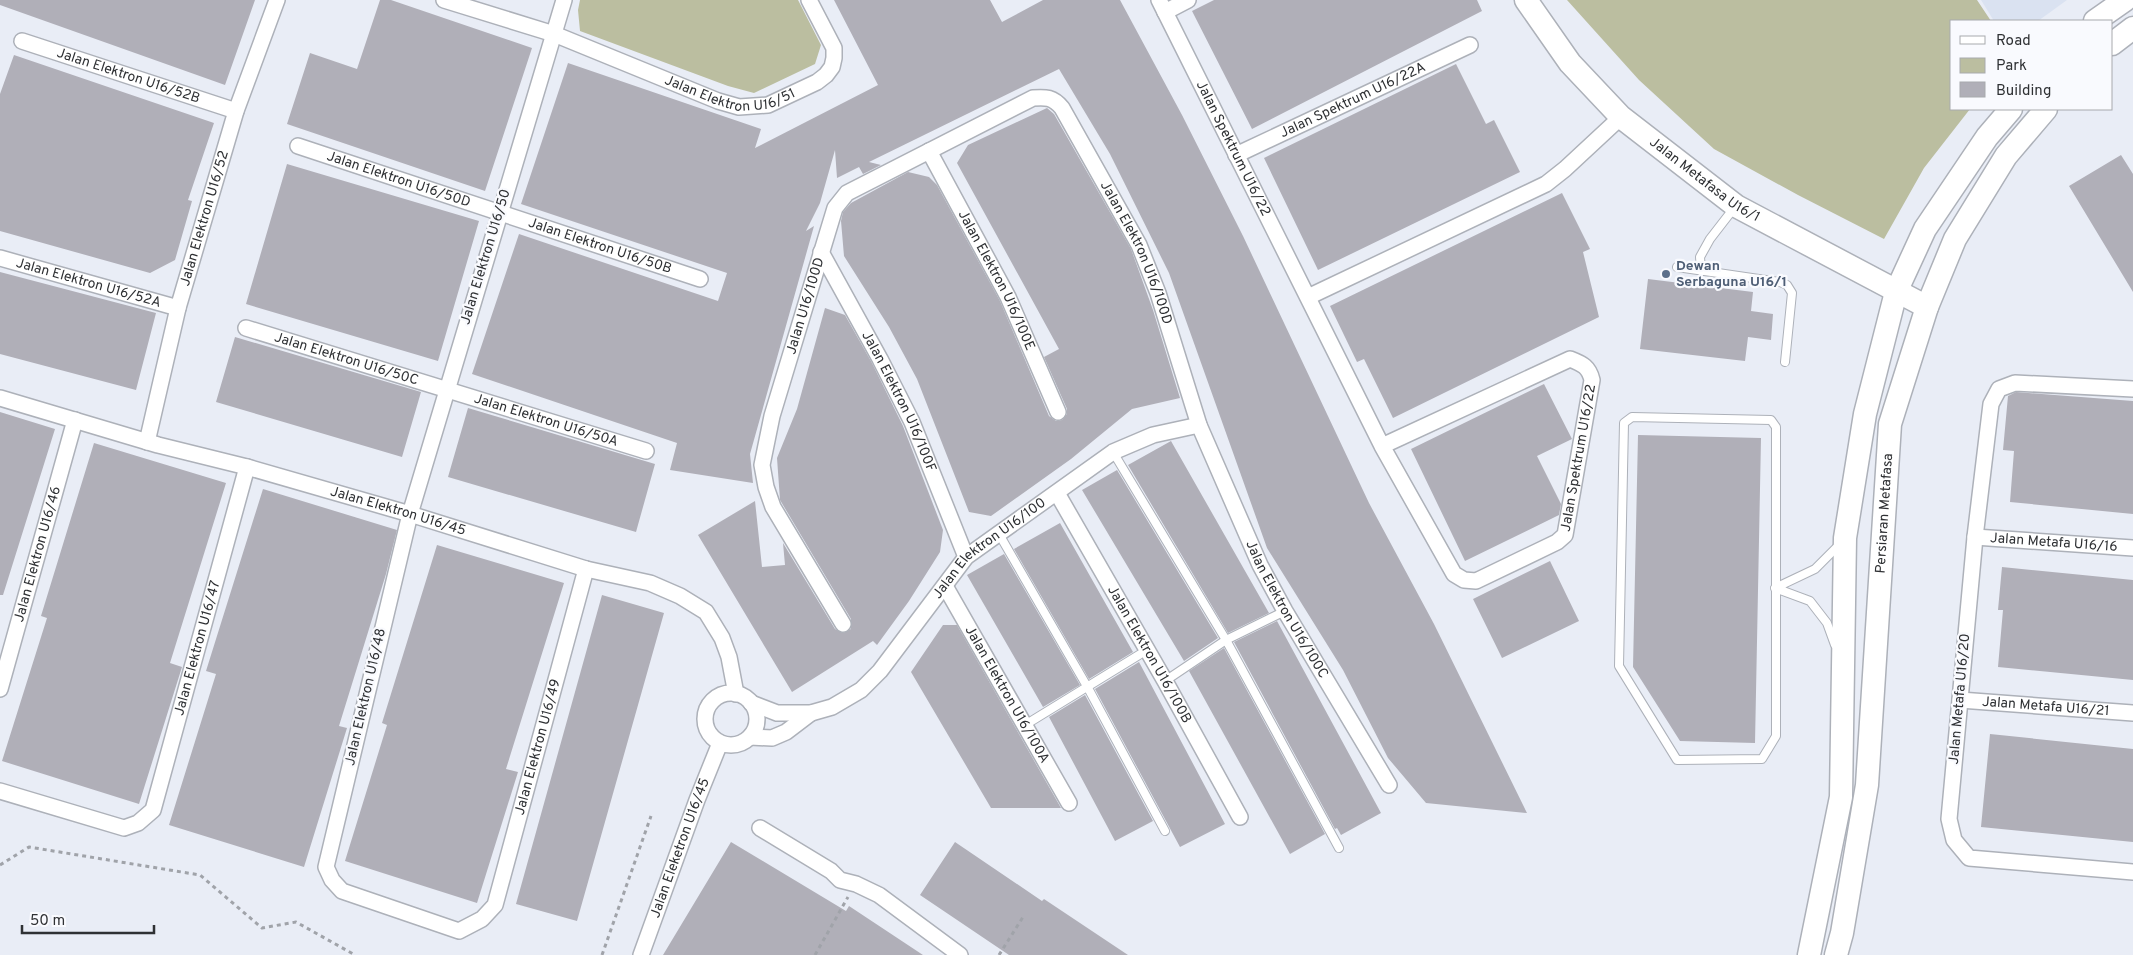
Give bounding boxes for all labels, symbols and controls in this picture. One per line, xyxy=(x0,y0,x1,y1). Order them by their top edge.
legend xyxy=(1950,20,2113,110)
text: Road xyxy=(1996,32,2031,51)
street label: Jalan Elektron U16/52B xyxy=(55,44,202,107)
text: Park xyxy=(1996,57,2027,76)
street label: Jalan Spektrum U16/22A xyxy=(1277,59,1428,142)
street label: Jalan Elektron U16/51 xyxy=(662,72,798,116)
street label: Jalan Spektrum U16/22 xyxy=(1192,78,1274,219)
text: Building xyxy=(1996,82,2051,101)
street label: Jalan Metafasa U16/1 xyxy=(1646,134,1763,226)
street label: Jalan Elektron U16/50D xyxy=(325,148,473,211)
street label: Jalan Elektron U16/52 xyxy=(176,149,232,288)
street label: Jalan Elektron U16/100D xyxy=(1096,178,1176,327)
street label: Jalan Elektron U16/50 xyxy=(457,187,515,327)
street label: Jalan Elektron U16/100E xyxy=(954,207,1039,353)
street label: Jalan Elektron U16/50B xyxy=(526,214,674,278)
street label: Jalan Elektron U16/52A xyxy=(14,254,163,311)
street label: Jalan U16/100D xyxy=(783,255,828,356)
place label: Dewan Serbaguna U16/1 xyxy=(1676,258,1787,291)
marker: Dewan Serbaguna U16/1 xyxy=(1660,268,1672,280)
street label: Jalan Elektron U16/100F xyxy=(858,328,940,475)
street label: Jalan Elektron U16/50C xyxy=(272,329,421,389)
street label: Jalan Spektrum U16/22 xyxy=(1557,383,1600,533)
street label: Jalan Elektron U16/50A xyxy=(472,390,620,450)
street label: Persiaran Metafasa xyxy=(1872,453,1897,574)
street label: Jalan Elektron U16/45 xyxy=(328,483,468,539)
street label: Jalan Elektron U16/46 xyxy=(11,484,65,624)
street label: Jalan Elektron U16/100 xyxy=(929,494,1049,602)
street label: Jalan Metafa U16/16 xyxy=(1990,530,2118,555)
street label: Jalan Elektron U16/100C xyxy=(1242,538,1332,681)
street label: Jalan Elektron U16/47 xyxy=(171,579,224,717)
street label: Jalan Elektron U16/100B xyxy=(1104,583,1195,726)
street label: Jalan Elektron U16/100A xyxy=(961,623,1053,766)
street label: Jalan Elektron U16/48 xyxy=(342,627,390,767)
street label: Jalan Metafa U16/20 xyxy=(1946,633,1974,765)
street label: Jalan Elektron U16/49 xyxy=(511,677,564,817)
street label: Jalan Metafa U16/21 xyxy=(1981,693,2110,720)
street label: Jalan Eleketron U16/45 xyxy=(647,775,714,920)
scale bar xyxy=(22,902,155,934)
text: 50 m xyxy=(30,912,65,931)

